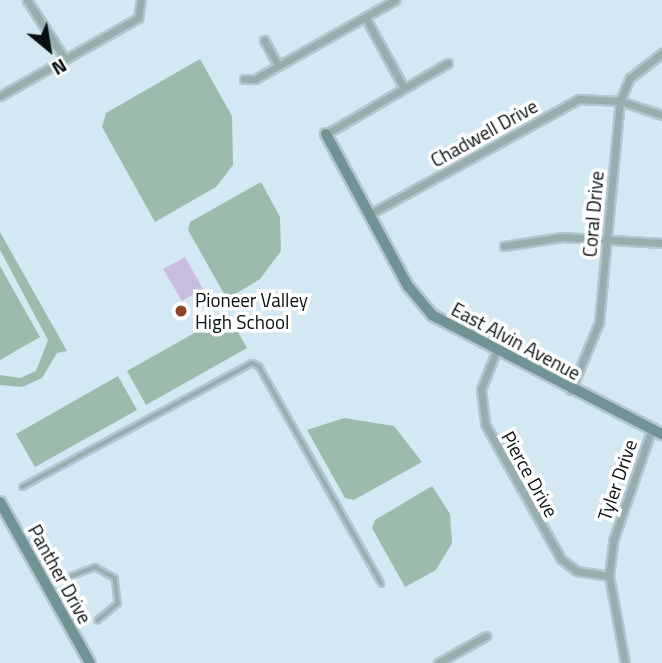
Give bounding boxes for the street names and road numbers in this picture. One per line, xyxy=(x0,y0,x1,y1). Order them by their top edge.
street label: Chadwell Drive xyxy=(427,94,541,172)
street label: Coral Drive xyxy=(578,170,608,258)
street label: East Alvin Avenue xyxy=(448,297,584,385)
street label: Pierce Drive xyxy=(497,427,563,521)
street label: Tyler Drive xyxy=(593,436,641,524)
street label: Panther Drive xyxy=(23,521,97,627)

